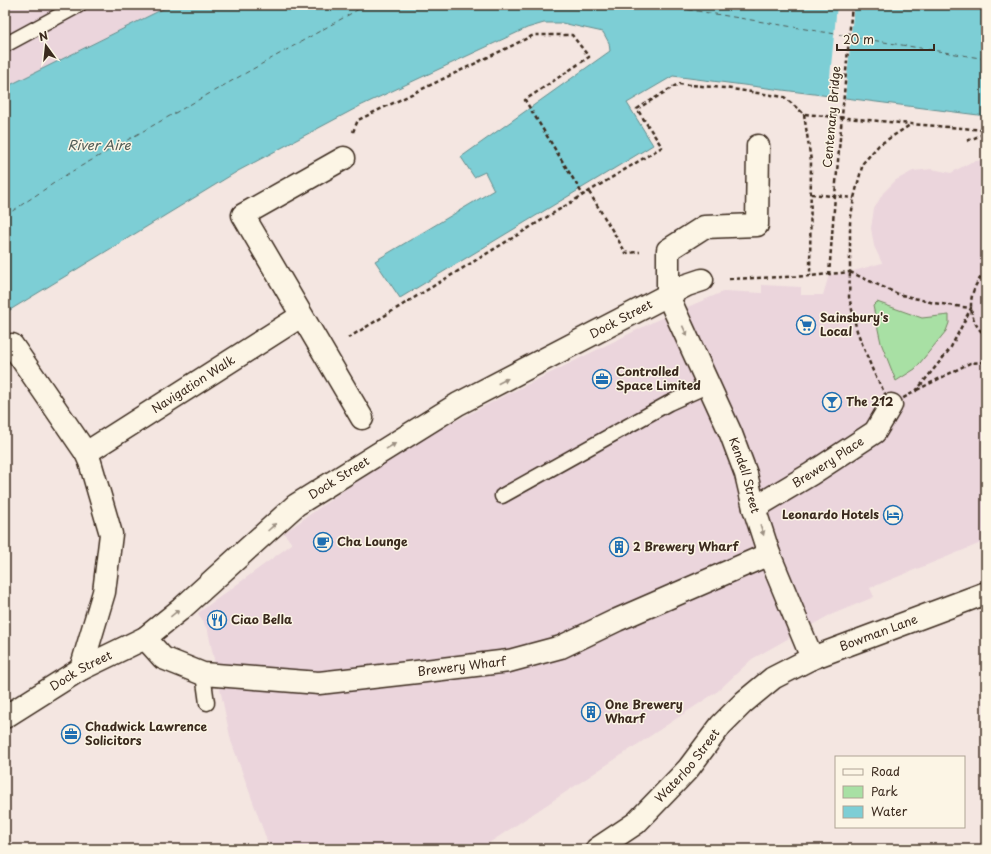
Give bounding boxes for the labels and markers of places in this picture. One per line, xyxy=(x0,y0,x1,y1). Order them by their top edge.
place label: Sainsbury's Local xyxy=(820,308,889,340)
supermarket icon: Sainsbury's Local xyxy=(795,314,817,336)
place label: Controlled Space Limited xyxy=(616,362,701,394)
office icon: Controlled Space Limited xyxy=(591,368,613,390)
bar icon: The 212 xyxy=(821,391,843,413)
place label: The 212 xyxy=(846,392,894,410)
hotel icon: Leonardo Hotels xyxy=(882,504,904,526)
place label: Leonardo Hotels xyxy=(782,505,879,523)
cafe icon: Cha Lounge xyxy=(312,531,334,553)
place label: Cha Lounge xyxy=(337,532,408,550)
building icon: 2 Brewery Wharf xyxy=(608,536,630,558)
place label: 2 Brewery Wharf xyxy=(633,537,740,555)
restaurant icon: Ciao Bella xyxy=(206,609,228,631)
place label: Ciao Bella xyxy=(231,610,292,628)
place label: One Brewery Wharf xyxy=(605,695,683,727)
building icon: One Brewery Wharf xyxy=(580,701,602,723)
place label: Chadwick Lawrence Solicitors xyxy=(85,717,208,749)
office icon: Chadwick Lawrence Solicitors xyxy=(60,723,82,745)

